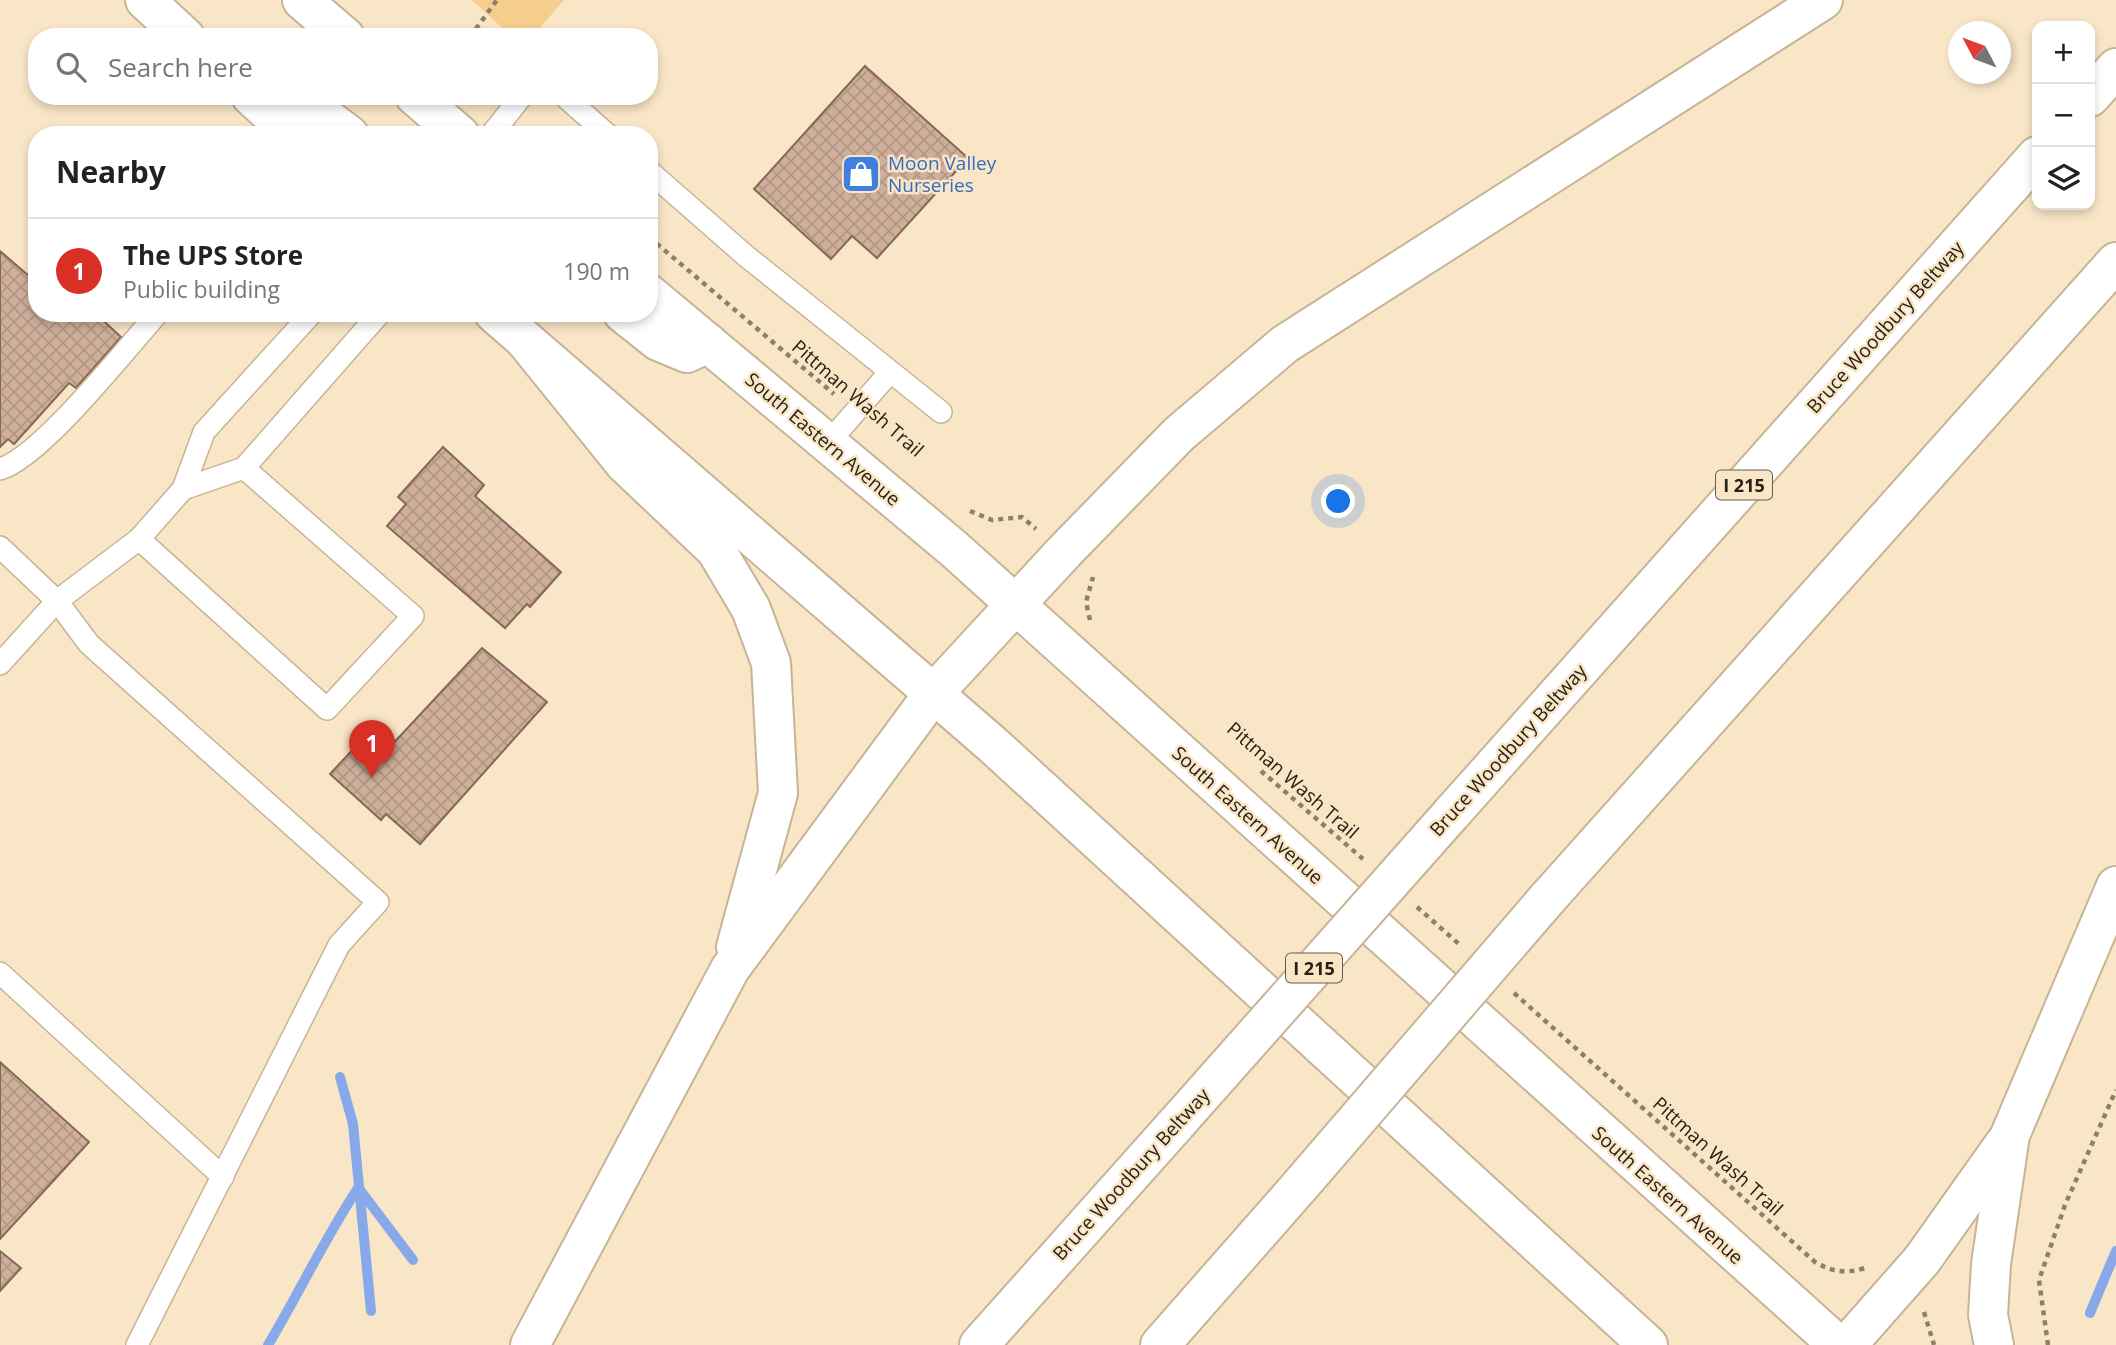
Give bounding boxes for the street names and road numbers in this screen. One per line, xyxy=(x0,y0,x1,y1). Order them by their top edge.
street label: Bruce Woodbury Beltway xyxy=(1801,235,1970,419)
street label: Pittman Wash Trail xyxy=(787,334,929,462)
street label: South Eastern Avenue xyxy=(740,366,906,512)
road number: I 215 xyxy=(1716,471,1772,500)
street label: Bruce Woodbury Beltway xyxy=(1424,658,1593,842)
street label: Pittman Wash Trail xyxy=(1222,716,1364,844)
street label: South Eastern Avenue xyxy=(1167,740,1329,890)
road number: I 215 xyxy=(1286,953,1342,982)
street label: Bruce Woodbury Beltway xyxy=(1047,1082,1216,1266)
street label: Pittman Wash Trail xyxy=(1647,1091,1789,1221)
street label: South Eastern Avenue xyxy=(1587,1120,1749,1270)

